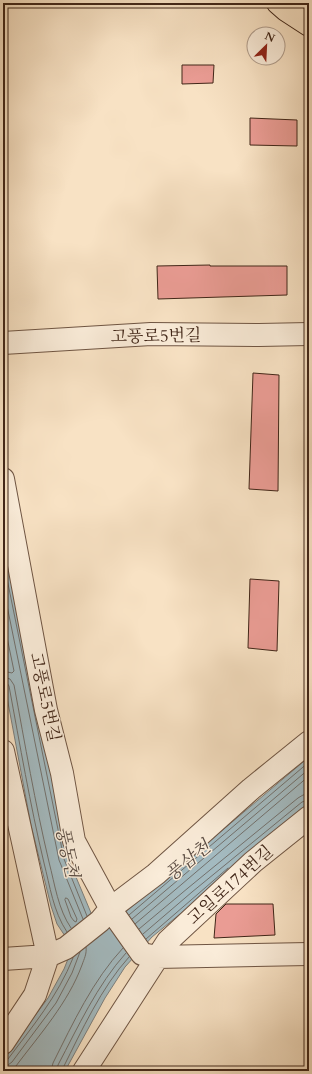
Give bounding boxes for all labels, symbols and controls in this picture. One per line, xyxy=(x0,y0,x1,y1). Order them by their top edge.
north arrow xyxy=(246,26,286,66)
text: N xyxy=(262,29,278,46)
street label: 고풍로5번길 xyxy=(110,324,202,348)
street label: 고풍로5번길 xyxy=(24,650,66,744)
water label: 풍동천 xyxy=(49,824,85,882)
water label: 풍삼천 xyxy=(160,834,217,887)
street label: 고일로174번길 xyxy=(182,840,278,930)

